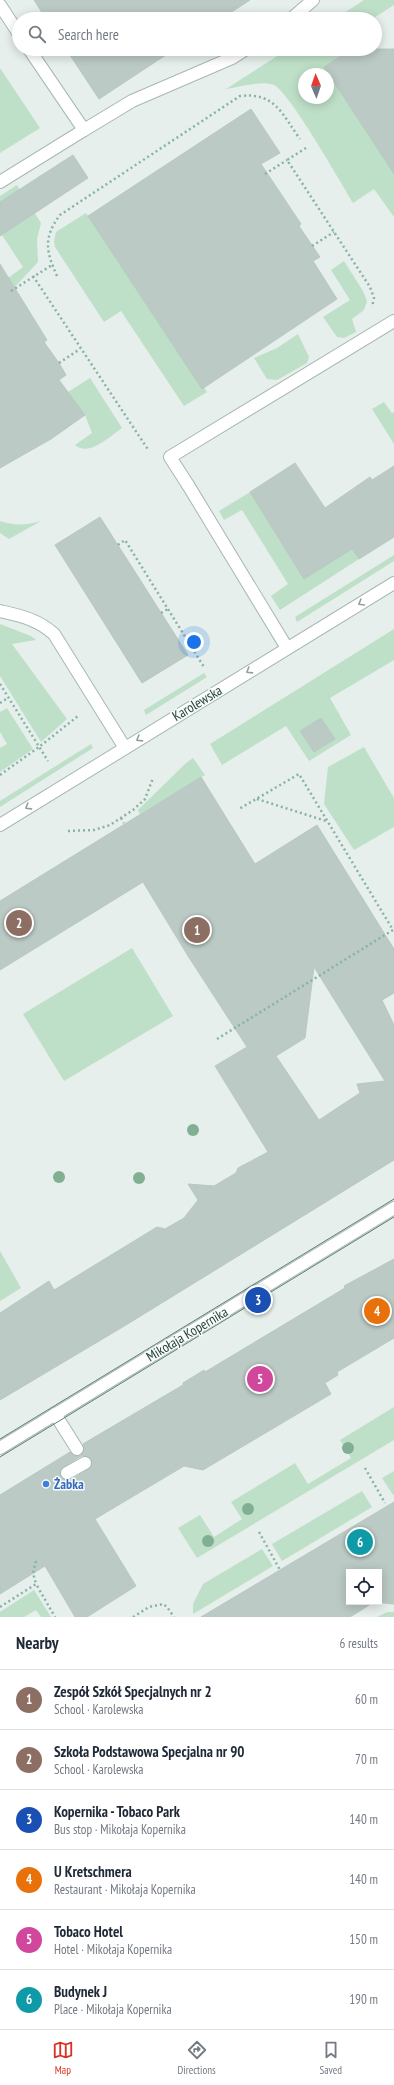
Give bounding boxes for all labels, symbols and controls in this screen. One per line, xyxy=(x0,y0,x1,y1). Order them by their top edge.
search box xyxy=(12,12,382,56)
icon: search xyxy=(26,23,48,45)
text: Search here xyxy=(58,25,119,44)
north arrow xyxy=(298,68,334,104)
one-way arrow xyxy=(358,599,365,606)
your location xyxy=(184,632,204,652)
one-way arrow xyxy=(246,666,253,674)
street label: Karolewska xyxy=(169,681,225,725)
one-way arrow xyxy=(136,734,143,742)
one-way arrow xyxy=(25,803,32,810)
pin: 2 xyxy=(6,908,32,938)
pin: 1 xyxy=(184,915,210,945)
pin: 3 xyxy=(245,1285,271,1315)
pin: 4 xyxy=(364,1296,390,1326)
street label: Mikołaja Kopernika xyxy=(143,1303,231,1365)
pin: 5 xyxy=(247,1364,273,1394)
place label: Żabka xyxy=(54,1475,84,1493)
marker: Żabka xyxy=(41,1479,51,1489)
pin: 6 xyxy=(347,1527,373,1557)
map controls xyxy=(346,1569,382,1605)
button: locate xyxy=(346,1569,382,1605)
text: Nearby xyxy=(16,1632,59,1654)
text: 6 results xyxy=(339,1635,378,1652)
text: Zespół Szkół Specjalnych nr 2 xyxy=(54,1682,212,1701)
text: 1 xyxy=(26,1691,32,1708)
text: 60 m xyxy=(355,1691,378,1708)
text: School · Karolewska xyxy=(54,1701,144,1718)
text: Szkoła Podstawowa Specjalna nr 90 xyxy=(54,1742,245,1761)
text: 2 xyxy=(26,1751,32,1768)
text: 70 m xyxy=(355,1751,378,1768)
text: School · Karolewska xyxy=(54,1761,144,1778)
text: Kopernika - Tobaco Park xyxy=(54,1802,180,1821)
text: 3 xyxy=(26,1811,32,1828)
text: 140 m xyxy=(349,1811,378,1828)
text: Bus stop · Mikołaja Kopernika xyxy=(54,1821,186,1838)
text: U Kretschmera xyxy=(54,1862,132,1881)
text: 4 xyxy=(26,1871,32,1888)
text: 140 m xyxy=(349,1871,378,1888)
text: Restaurant · Mikołaja Kopernika xyxy=(54,1881,196,1898)
text: Tobaco Hotel xyxy=(54,1922,123,1941)
text: 5 xyxy=(26,1931,32,1948)
text: 150 m xyxy=(349,1931,378,1948)
text: Hotel · Mikołaja Kopernika xyxy=(54,1941,172,1958)
text: Budynek J xyxy=(54,1982,107,2001)
text: 6 xyxy=(26,1991,32,2008)
text: 190 m xyxy=(349,1991,378,2008)
text: Place · Mikołaja Kopernika xyxy=(54,2001,172,2018)
tab: Map xyxy=(52,2039,74,2077)
tab: Directions xyxy=(178,2039,216,2077)
tab: Saved xyxy=(319,2039,342,2077)

